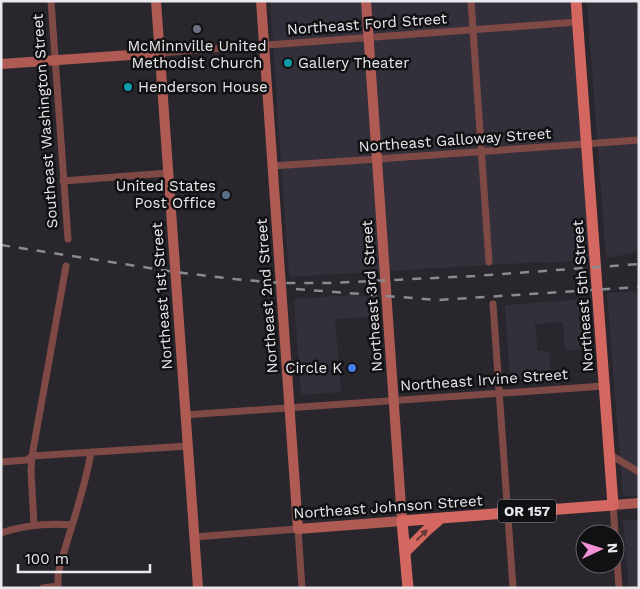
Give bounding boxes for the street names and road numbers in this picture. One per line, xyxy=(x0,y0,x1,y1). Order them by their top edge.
street label: Northeast Ford Street xyxy=(286,9,448,39)
street label: Southeast Washington Street xyxy=(28,12,61,229)
street label: Northeast Galloway Street xyxy=(358,124,553,156)
street label: Northeast 2nd Street xyxy=(253,217,281,374)
street label: Northeast 3rd Street xyxy=(358,219,386,372)
street label: Northeast 5th Street xyxy=(569,219,597,373)
street label: Northeast 1st Street xyxy=(148,221,176,370)
street label: Northeast Irvine Street xyxy=(400,365,569,395)
street label: Northeast Johnson Street xyxy=(293,491,484,523)
road number: OR 157 xyxy=(498,500,556,522)

